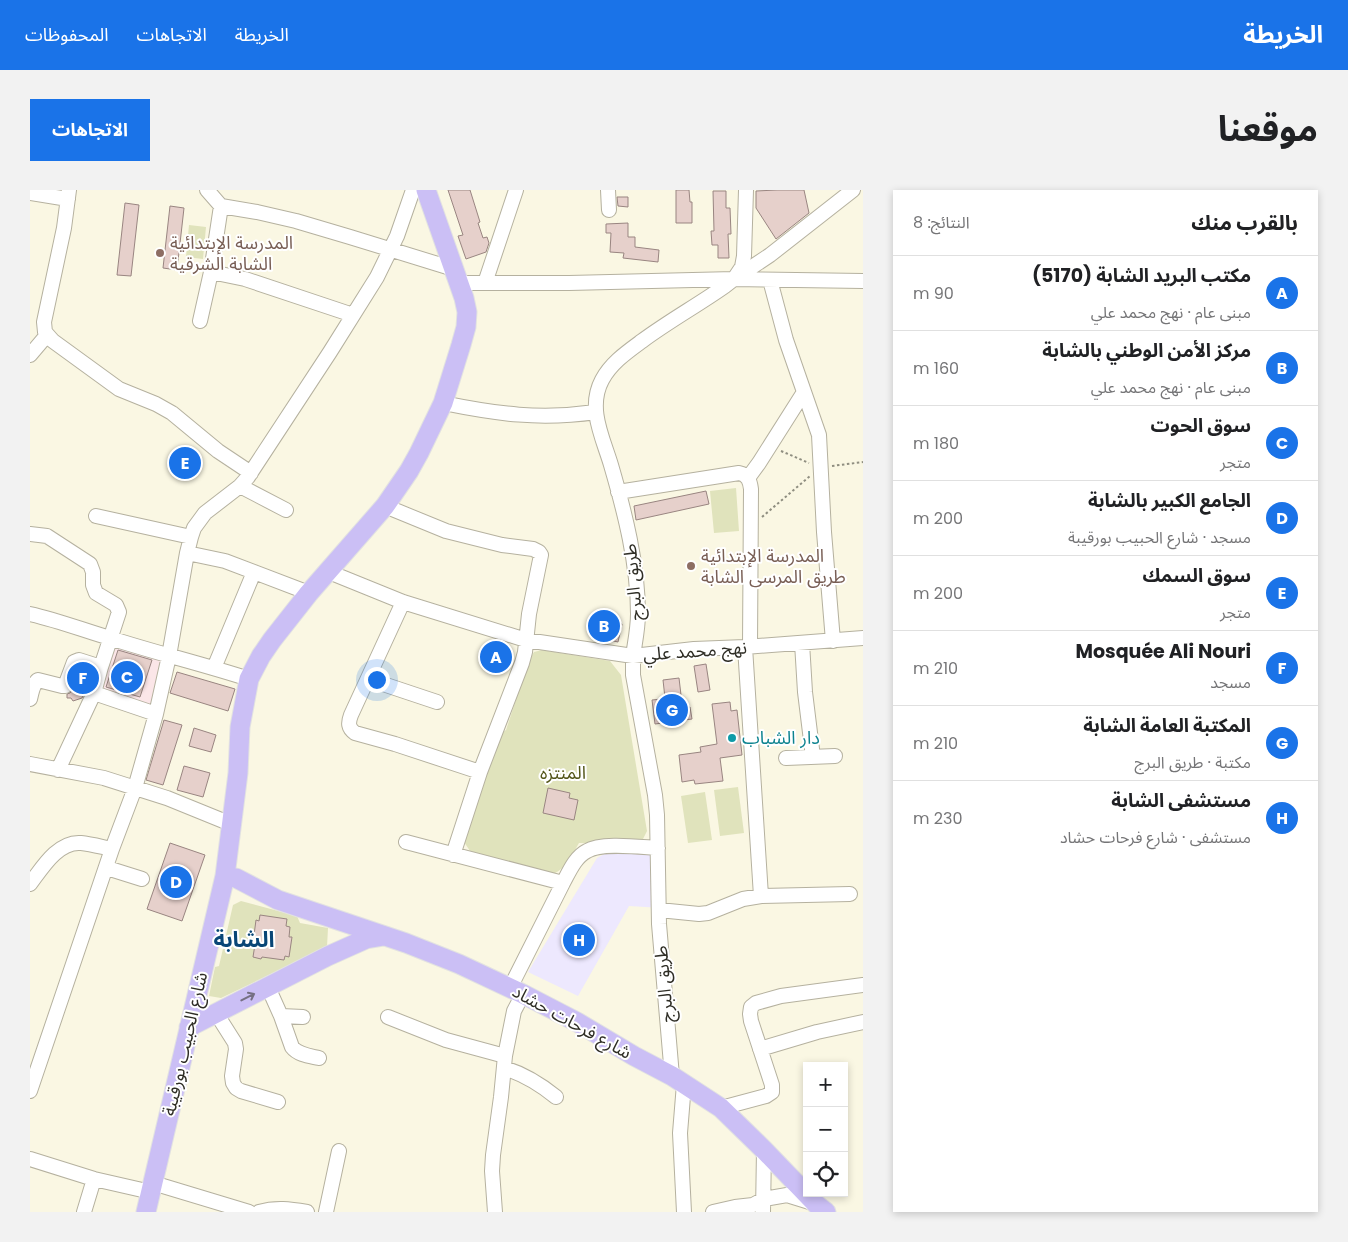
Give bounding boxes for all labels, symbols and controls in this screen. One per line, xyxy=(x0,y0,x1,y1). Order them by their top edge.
text: الخريطة xyxy=(1243,18,1323,51)
text: المحفوظات xyxy=(25,22,109,47)
text: الاتجاهات xyxy=(137,22,207,47)
text: الخريطة xyxy=(235,22,289,47)
button: الاتجاهات xyxy=(30,99,150,161)
text: موقعنا xyxy=(1218,104,1318,153)
text: بالقرب منك xyxy=(1191,208,1298,237)
text: النتائج: 8 xyxy=(913,211,970,234)
place label: المدرسة الإبتدائية الشابة الشرقية xyxy=(170,230,293,276)
marker: المدرسة الإبتدائية الشابة الشرقية xyxy=(154,247,166,259)
text: مكتب البريد الشابة (5170) xyxy=(1032,262,1251,289)
text: 90 m xyxy=(913,282,954,305)
text: A xyxy=(1276,282,1288,305)
text: مبنى عام · نهج محمد علي xyxy=(1091,301,1251,324)
text: مركز الأمن الوطني بالشابة xyxy=(1042,337,1251,364)
text: 160 m xyxy=(913,357,959,380)
text: B xyxy=(1277,357,1287,380)
text: مبنى عام · نهج محمد علي xyxy=(1091,376,1251,399)
text: سوق الحوت xyxy=(1150,412,1251,439)
text: 180 m xyxy=(913,432,959,455)
text: C xyxy=(1276,432,1288,455)
pin: E xyxy=(169,444,201,482)
text: متجر xyxy=(1220,451,1251,474)
text: الجامع الكبير بالشابة xyxy=(1088,487,1251,514)
text: 200 m xyxy=(913,507,963,530)
text: D xyxy=(1276,507,1288,530)
text: مسجد · شارع الحبيب بورقيبة xyxy=(1068,526,1251,549)
street label: طريق البرج xyxy=(617,542,649,622)
place label: المدرسة الإبتدائية طريق المرسى الشابة xyxy=(701,543,846,589)
marker: المدرسة الإبتدائية طريق المرسى الشابة xyxy=(685,560,697,572)
text: سوق السمك xyxy=(1143,562,1251,589)
text: 200 m xyxy=(913,582,963,605)
text: E xyxy=(1278,582,1286,605)
text: متجر xyxy=(1220,601,1251,624)
pin: B xyxy=(588,607,620,645)
street label: نهج محمد علي xyxy=(642,634,748,668)
pin: A xyxy=(480,638,512,676)
text: Mosquée Ali Nouri xyxy=(1076,638,1251,665)
text: 210 m xyxy=(913,657,958,680)
text: F xyxy=(1278,657,1286,680)
pin: C xyxy=(111,658,143,696)
pin: F xyxy=(67,659,99,697)
your location xyxy=(364,667,390,693)
text: مسجد xyxy=(1210,671,1251,694)
pin: G xyxy=(656,691,688,729)
text: المكتبة العامة الشابة xyxy=(1083,712,1251,739)
place label: دار الشباب xyxy=(742,725,820,750)
marker: دار الشباب xyxy=(726,732,738,744)
text: 210 m xyxy=(913,732,958,755)
text: G xyxy=(1276,732,1288,755)
text: مكتبة · طريق البرج xyxy=(1135,751,1251,774)
park label: المنتزه xyxy=(540,760,586,785)
text: مستشفى الشابة xyxy=(1111,787,1251,814)
text: 230 m xyxy=(913,807,962,830)
text: H xyxy=(1276,807,1288,830)
text: مستشفى · شارع فرحات حشاد xyxy=(1060,826,1251,849)
pin: D xyxy=(160,863,192,901)
pin: H xyxy=(563,921,595,959)
district label: الشابة xyxy=(213,924,275,955)
street label: طريق البرج xyxy=(648,944,680,1024)
street label: شارع الحبيب بورقيبة xyxy=(156,970,215,1119)
street label: شارع فرحات حشاد xyxy=(507,978,636,1066)
one-way arrow xyxy=(240,992,255,1001)
map controls xyxy=(803,1062,848,1197)
button: + xyxy=(803,1062,848,1107)
button: − xyxy=(803,1107,848,1152)
button: locate xyxy=(803,1152,848,1197)

